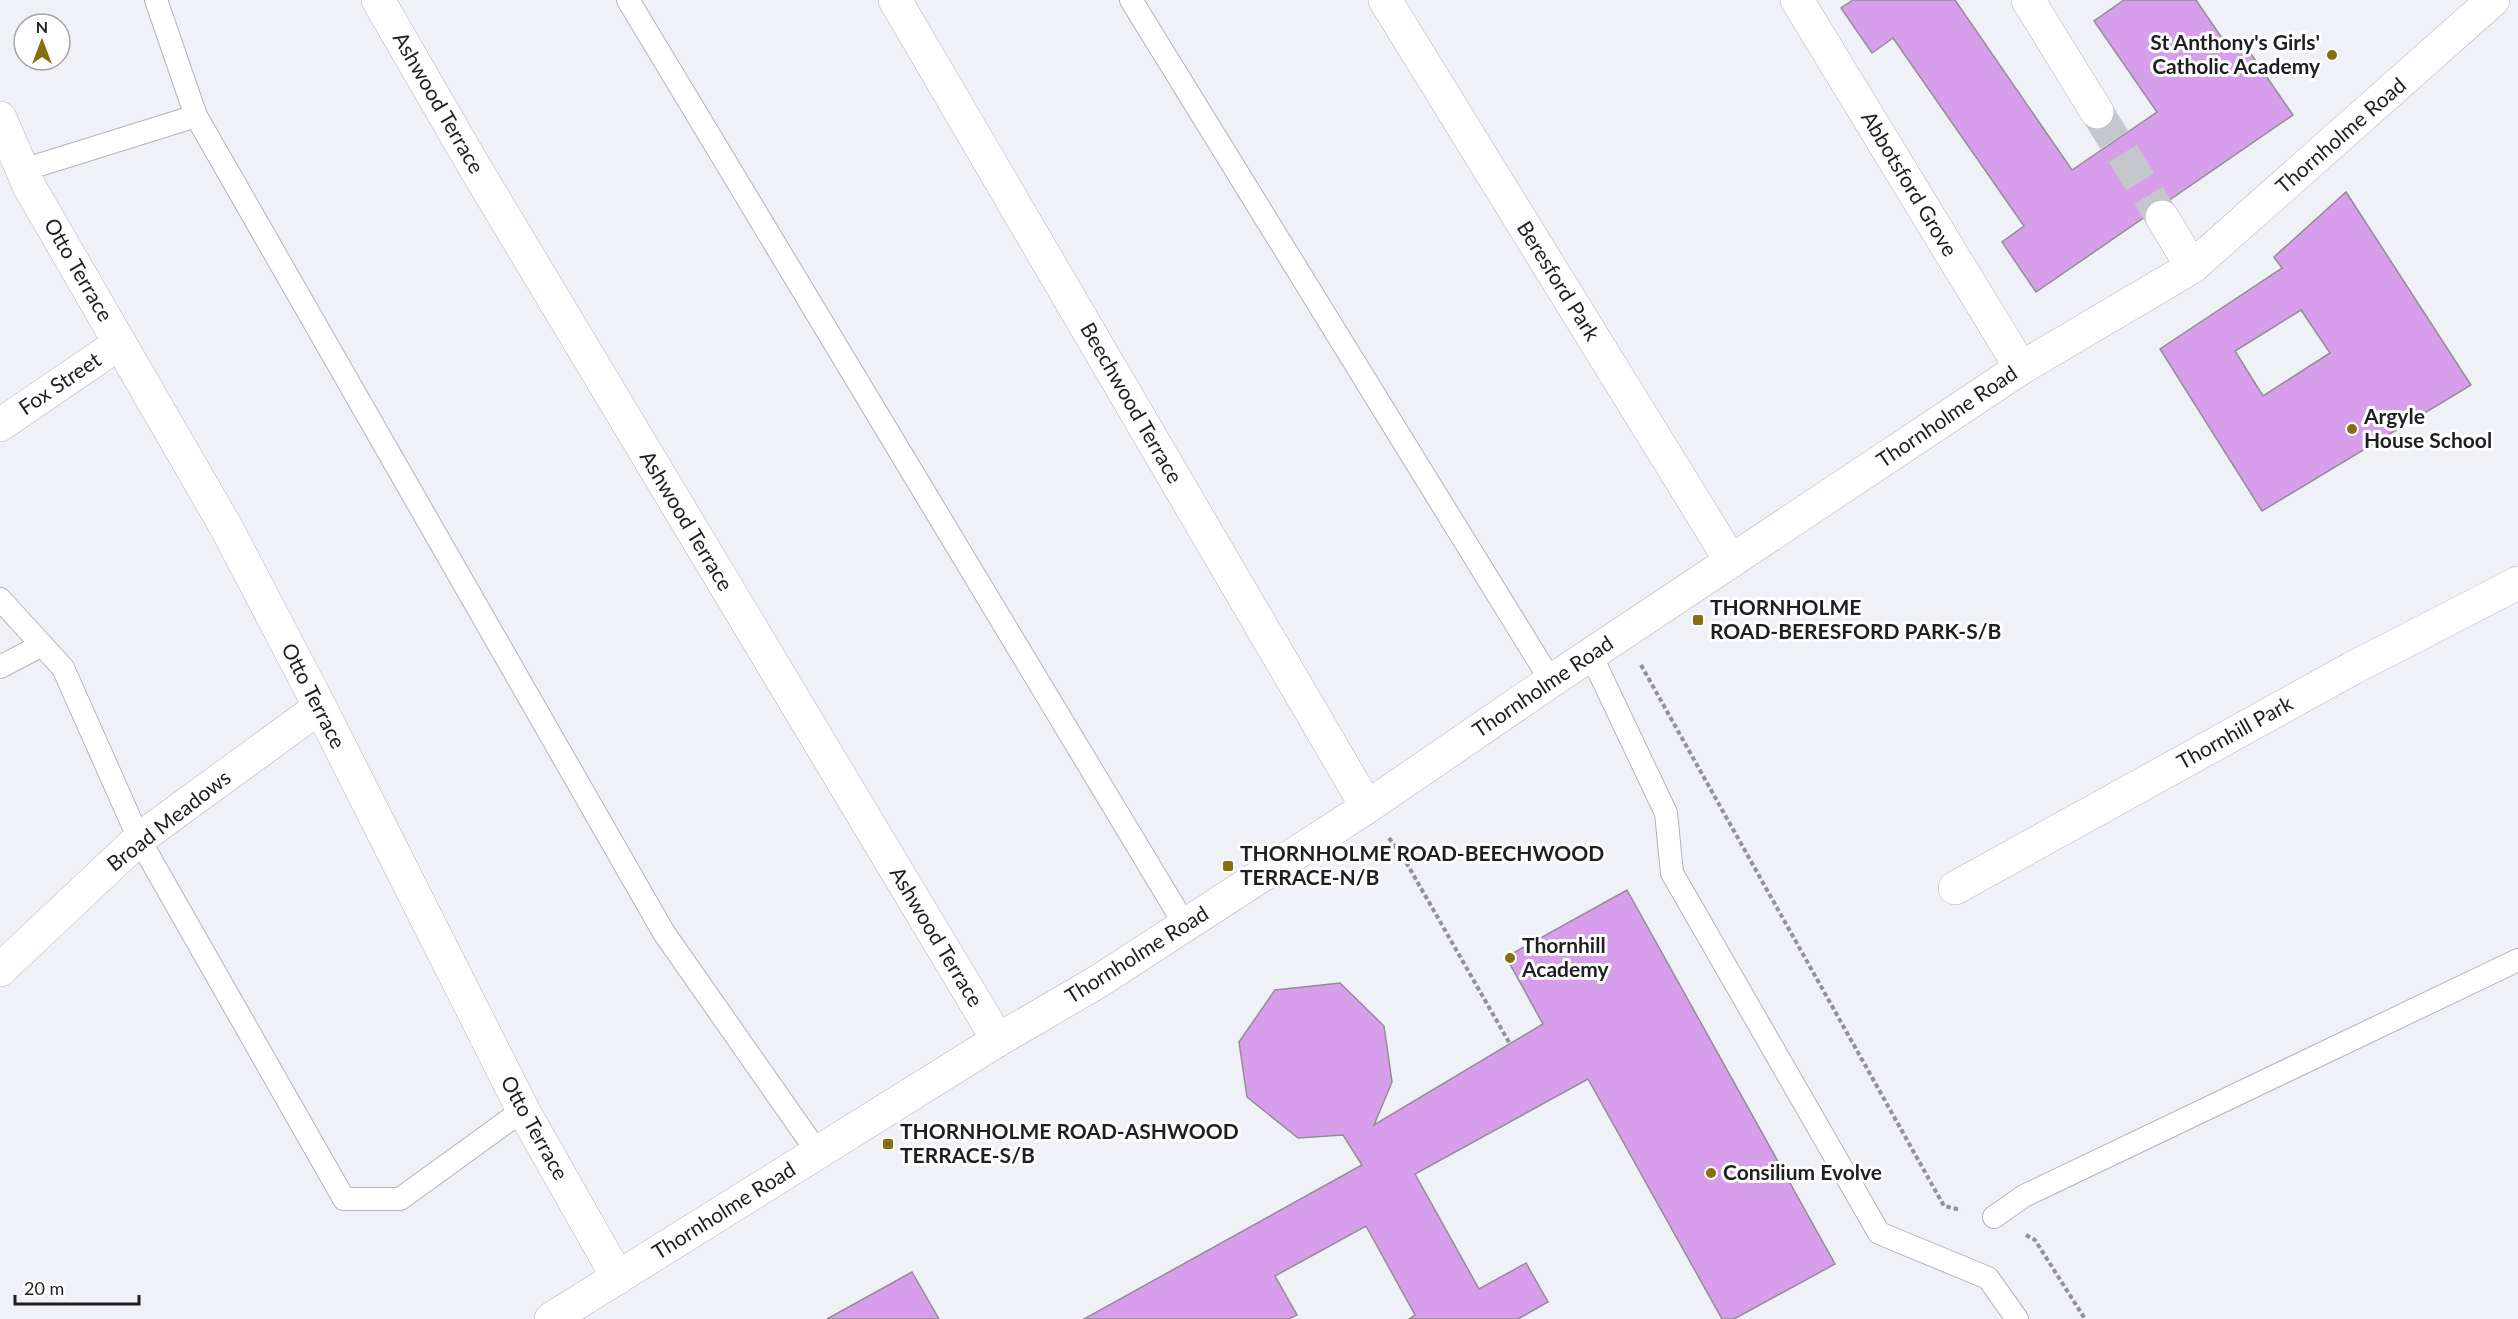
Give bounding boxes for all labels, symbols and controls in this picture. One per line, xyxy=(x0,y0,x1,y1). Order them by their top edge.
north arrow xyxy=(12,12,72,72)
text: N xyxy=(36,17,48,36)
street label: Ashwood Terrace xyxy=(389,27,490,177)
place label: St Anthony's Girls' Catholic Academy xyxy=(2150,29,2321,78)
marker: St Anthony's Girls' Catholic Academy xyxy=(2325,48,2339,62)
street label: Thornholme Road xyxy=(2270,72,2410,198)
street label: Abbotsford Grove xyxy=(1857,106,1963,260)
street label: Otto Terrace xyxy=(40,213,119,325)
street label: Beresford Park xyxy=(1513,216,1606,345)
street label: Beechwood Terrace xyxy=(1076,317,1188,487)
street label: Fox Street xyxy=(13,346,105,419)
street label: Thornholme Road xyxy=(1871,360,2021,472)
place label: Argyle House School xyxy=(2363,403,2492,452)
marker: Argyle House School xyxy=(2345,422,2359,436)
street label: Ashwood Terrace xyxy=(636,446,739,595)
place label: THORNHOLME ROAD-BERESFORD PARK-S/B xyxy=(1710,594,2001,643)
marker: THORNHOLME ROAD-BERESFORD PARK-S/B xyxy=(1691,613,1705,627)
street label: Thornholme Road xyxy=(1467,630,1617,742)
street label: Otto Terrace xyxy=(277,638,352,752)
street label: Thornhill Park xyxy=(2172,689,2297,774)
street label: Broad Meadows xyxy=(101,764,235,876)
place label: THORNHOLME ROAD-BEECHWOOD TERRACE-N/B xyxy=(1240,840,1604,889)
marker: THORNHOLME ROAD-BEECHWOOD TERRACE-N/B xyxy=(1221,859,1235,873)
street label: Ashwood Terrace xyxy=(886,862,989,1011)
street label: Thornholme Road xyxy=(1060,900,1212,1008)
place label: Thornhill Academy xyxy=(1521,932,1610,981)
marker: Thornhill Academy xyxy=(1503,951,1517,965)
street label: Otto Terrace xyxy=(496,1071,574,1184)
place label: THORNHOLME ROAD-ASHWOOD TERRACE-S/B xyxy=(900,1118,1239,1167)
marker: THORNHOLME ROAD-ASHWOOD TERRACE-S/B xyxy=(881,1137,895,1151)
street label: Thornholme Road xyxy=(647,1156,799,1264)
place label: Consilium Evolve xyxy=(1723,1159,1882,1184)
marker: Consilium Evolve xyxy=(1704,1166,1718,1180)
scale bar xyxy=(15,1268,140,1306)
text: 20 m xyxy=(24,1277,64,1299)

